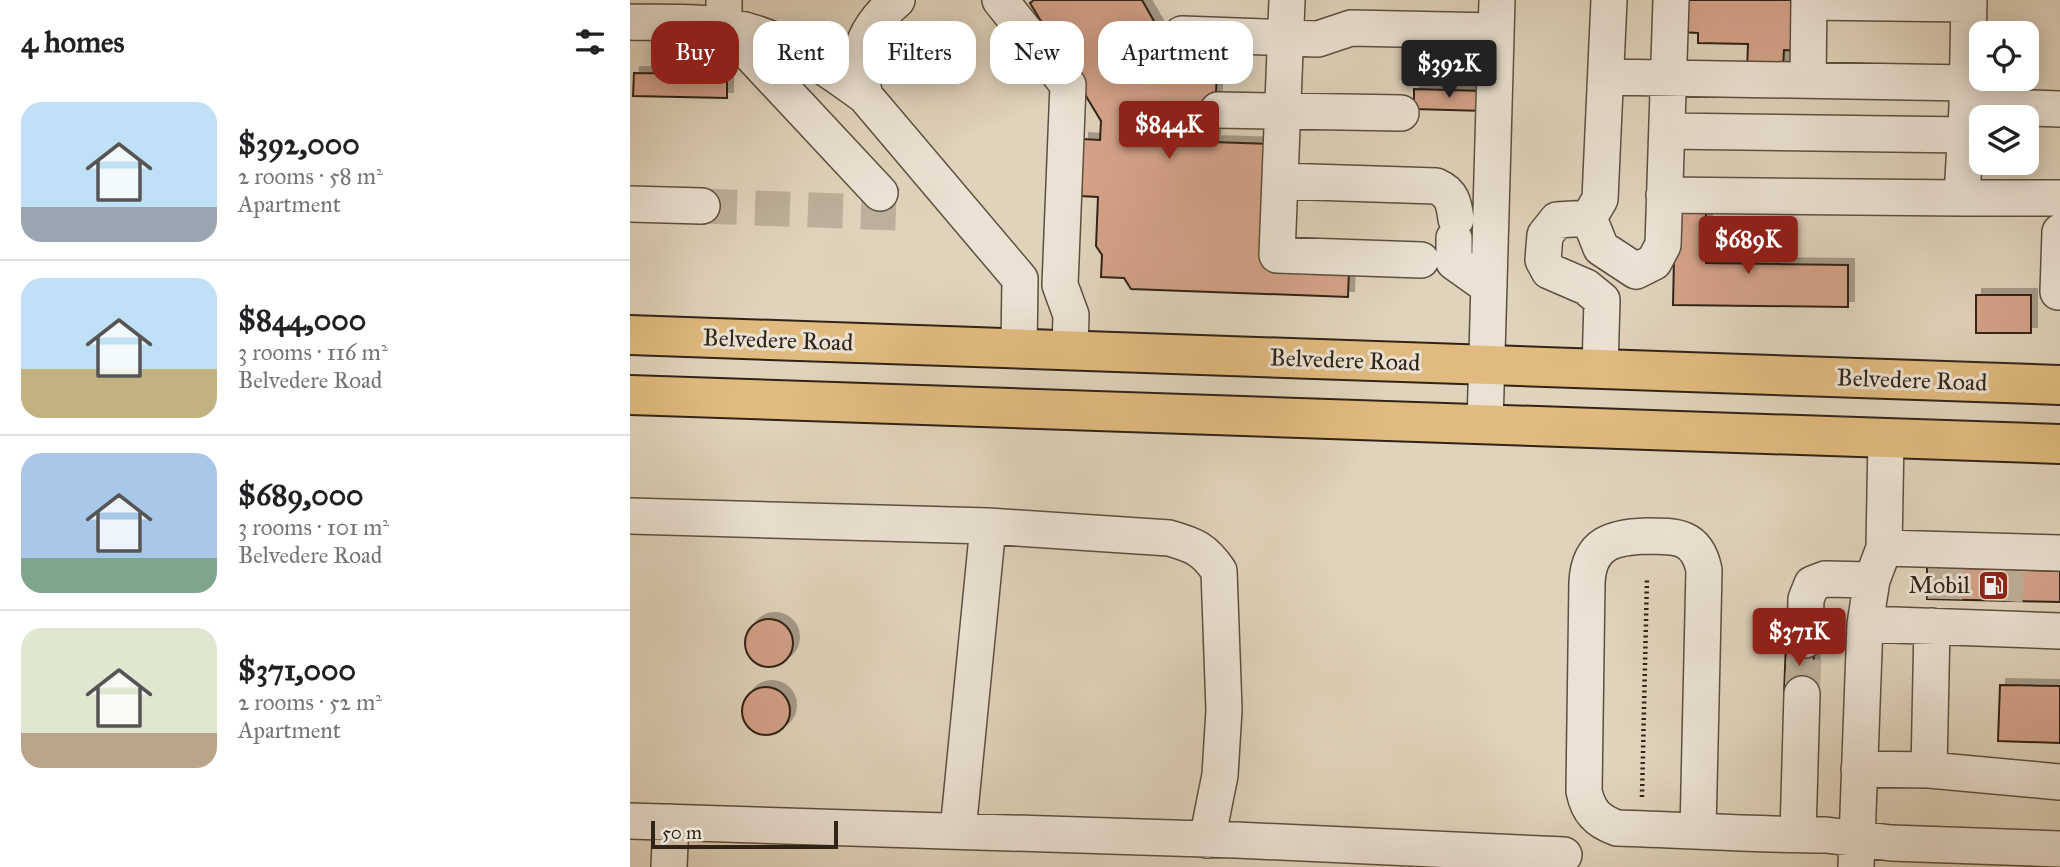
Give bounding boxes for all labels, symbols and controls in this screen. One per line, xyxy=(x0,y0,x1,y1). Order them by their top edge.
chip: Buy xyxy=(651,21,739,84)
chip: Rent xyxy=(753,21,849,84)
chip: Filters xyxy=(863,21,976,84)
chip: New xyxy=(990,21,1084,84)
chip: Apartment xyxy=(1098,21,1253,84)
map controls xyxy=(1969,21,2039,175)
button: locate xyxy=(1969,21,2039,91)
icon: filters xyxy=(571,23,609,61)
text: 4 homes xyxy=(21,24,125,60)
pin: $392K xyxy=(1400,41,1498,100)
text: $392K xyxy=(1417,49,1481,77)
pin: $844K xyxy=(1120,102,1218,161)
button: layers xyxy=(1969,105,2039,175)
text: $844K xyxy=(1135,110,1203,138)
text: $392,000 xyxy=(238,126,360,162)
icon: home xyxy=(77,130,161,214)
text: 2 rooms · 58 m² xyxy=(238,162,383,190)
text: Apartment xyxy=(238,190,341,218)
pin: $689K xyxy=(1699,216,1797,276)
text: $689K xyxy=(1715,225,1781,253)
text: $844,000 xyxy=(238,302,366,338)
icon: home xyxy=(77,306,161,390)
street label: Belvedere Road xyxy=(702,322,854,358)
text: 3 rooms · 116 m² xyxy=(238,338,388,366)
street label: Belvedere Road xyxy=(1269,342,1421,378)
street label: Belvedere Road xyxy=(1836,362,1988,398)
text: Belvedere Road xyxy=(238,366,382,394)
text: $689,000 xyxy=(238,477,364,513)
icon: home xyxy=(77,481,161,565)
text: 3 rooms · 101 m² xyxy=(238,513,389,541)
text: Belvedere Road xyxy=(238,541,382,569)
fuel station icon: Mobil xyxy=(1976,568,2010,602)
place label: Mobil xyxy=(1909,570,1970,600)
pin: $371K xyxy=(1750,608,1848,668)
text: $371K xyxy=(1769,617,1829,645)
text: $371,000 xyxy=(238,652,356,688)
icon: home xyxy=(77,656,161,740)
text: 2 rooms · 52 m² xyxy=(238,688,382,716)
text: Apartment xyxy=(238,716,341,744)
scale bar xyxy=(651,818,838,850)
text: 50 m xyxy=(662,821,702,844)

